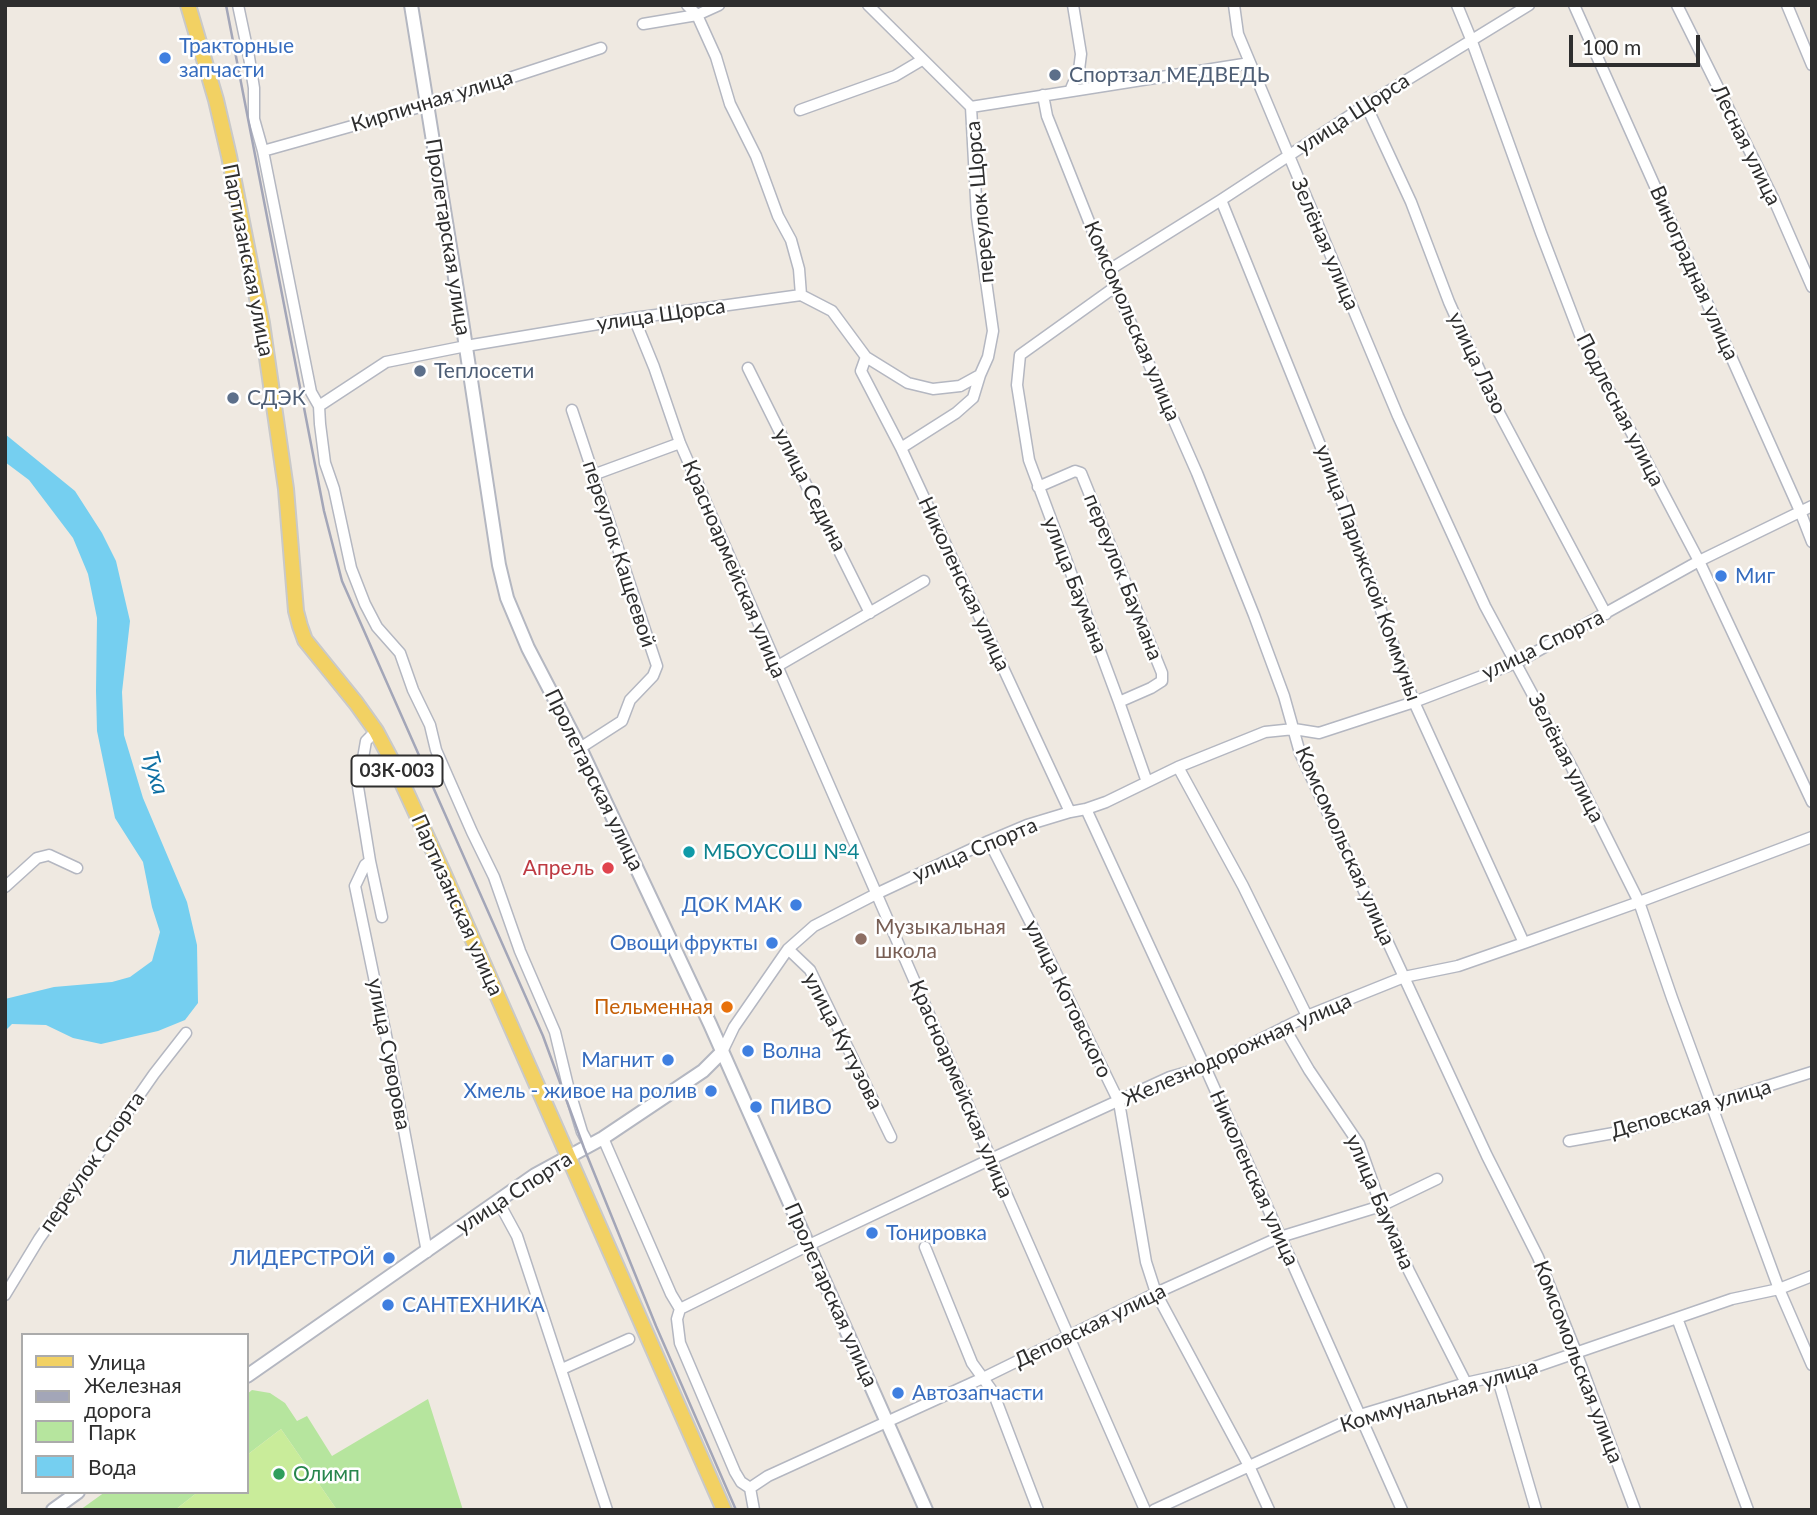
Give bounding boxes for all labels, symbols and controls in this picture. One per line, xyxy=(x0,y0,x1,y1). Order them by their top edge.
scale bar xyxy=(1572,21,1703,65)
place label: Тракторные запчасти xyxy=(179,33,294,83)
text: 100 m xyxy=(1582,34,1641,59)
marker: Тракторные запчасти xyxy=(157,50,173,66)
place label: Спортзал МЕДВЕДЬ xyxy=(1069,62,1269,88)
street label: Кирпичная улица xyxy=(348,64,516,138)
marker: Спортзал МЕДВЕДЬ xyxy=(1047,67,1063,83)
street label: улица Щорса xyxy=(1292,68,1414,160)
street label: Лесная улица xyxy=(1706,80,1786,210)
street label: переулок Щорса xyxy=(960,120,1000,284)
street label: Пролетарская улица xyxy=(420,137,476,337)
street label: Партизанская улица xyxy=(217,161,279,359)
street label: Зелёная улица xyxy=(1286,174,1364,314)
street label: Виноградная улица xyxy=(1644,182,1744,364)
street label: Комсомольская улица xyxy=(1078,217,1186,425)
street label: улица Щорса xyxy=(595,293,727,337)
street label: улица Лазо xyxy=(1442,308,1512,418)
street label: Подлесная улица xyxy=(1571,329,1669,491)
place label: Теплосети xyxy=(434,358,534,384)
marker: Теплосети xyxy=(412,363,428,379)
place label: СДЭК xyxy=(247,385,306,411)
marker: СДЭК xyxy=(225,390,241,406)
street label: улица Седина xyxy=(768,424,852,556)
street label: улица Парижской Коммуны xyxy=(1310,441,1426,705)
street label: Красноармейская улица xyxy=(677,456,791,682)
street label: переулок Кащеевой xyxy=(577,458,661,650)
street label: переулок Баумана xyxy=(1078,490,1168,664)
street label: Николенская улица xyxy=(913,493,1015,675)
street label: улица Баумана xyxy=(1037,513,1113,657)
place label: Миг xyxy=(1735,563,1775,589)
marker: Миг xyxy=(1713,568,1729,584)
street label: улица Спорта xyxy=(1478,605,1608,685)
street label: Пролетарская улица xyxy=(539,685,649,875)
street label: Зелёная улица xyxy=(1523,689,1609,827)
street label: Комсомольская улица xyxy=(1290,743,1400,949)
water label: Туха xyxy=(136,748,174,798)
road number: 03К-003 xyxy=(352,756,442,786)
street label: Партизанская улица xyxy=(406,810,508,1000)
street label: улица Спорта xyxy=(909,812,1041,888)
place label: МБОУСОШ №4 xyxy=(703,839,859,865)
marker: МБОУСОШ №4 xyxy=(681,844,697,860)
place label: Апрель xyxy=(523,855,594,881)
marker: Апрель xyxy=(600,860,616,876)
place label: ДОК МАК xyxy=(682,892,782,918)
marker: ДОК МАК xyxy=(788,897,804,913)
place label: Музыкальная школа xyxy=(875,914,1006,964)
street label: улица Котовского xyxy=(1019,916,1117,1082)
place label: Овощи фрукты xyxy=(610,930,758,956)
marker: Музыкальная школа xyxy=(853,931,869,947)
marker: Овощи фрукты xyxy=(764,935,780,951)
street label: улица Кутузова xyxy=(798,968,888,1114)
street label: улица Суворова xyxy=(362,976,416,1132)
street label: Красноармейская улица xyxy=(904,976,1018,1202)
street label: Железнодорожная улица xyxy=(1119,988,1355,1112)
place label: Пельменная xyxy=(594,994,713,1020)
marker: Пельменная xyxy=(719,999,735,1015)
place label: Волна xyxy=(762,1038,822,1064)
marker: Волна xyxy=(740,1043,756,1059)
place label: Магнит xyxy=(581,1047,654,1073)
marker: Магнит xyxy=(660,1052,676,1068)
street label: Деповская улица xyxy=(1608,1074,1774,1144)
place label: Хмель - живое на ролив xyxy=(464,1078,697,1104)
marker: Хмель - живое на ролив xyxy=(703,1083,719,1099)
street label: Николенская улица xyxy=(1204,1086,1304,1270)
street label: переулок Спорта xyxy=(34,1087,150,1237)
place label: ПИВО xyxy=(770,1094,832,1120)
marker: ПИВО xyxy=(748,1099,764,1115)
street label: улица Баумана xyxy=(1340,1131,1420,1273)
street label: улица Спорта xyxy=(451,1146,577,1240)
street label: Пролетарская улица xyxy=(779,1199,883,1391)
place label: Тонировка xyxy=(886,1220,987,1246)
marker: Тонировка xyxy=(864,1225,880,1241)
place label: ЛИДЕРСТРОЙ xyxy=(231,1245,375,1271)
marker: ЛИДЕРСТРОЙ xyxy=(381,1250,397,1266)
street label: Комсомольская улица xyxy=(1528,1257,1628,1467)
street label: Деповская улица xyxy=(1010,1278,1170,1374)
place label: САНТЕХНИКА xyxy=(402,1292,545,1318)
marker: САНТЕХНИКА xyxy=(380,1297,396,1313)
legend xyxy=(21,1333,248,1494)
text: Улица xyxy=(88,1349,146,1374)
street label: Коммунальная улица xyxy=(1337,1354,1541,1438)
text: Железная дорога xyxy=(84,1372,182,1422)
place label: Автозапчасти xyxy=(912,1380,1044,1406)
marker: Автозапчасти xyxy=(890,1385,906,1401)
text: Парк xyxy=(88,1419,136,1444)
text: Вода xyxy=(88,1454,136,1479)
place label: Олимп xyxy=(293,1461,360,1487)
marker: Олимп xyxy=(271,1466,287,1482)

